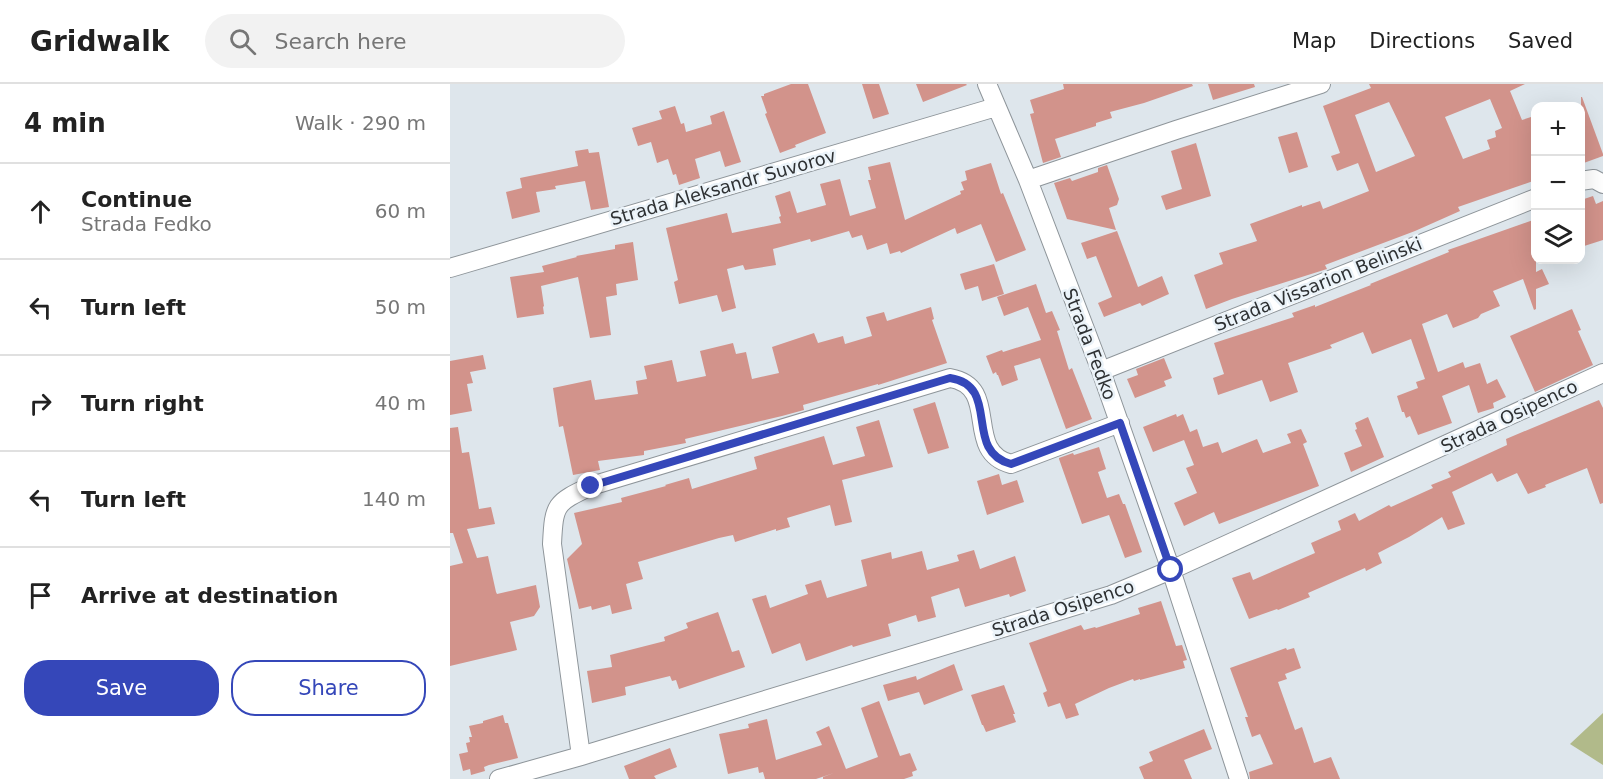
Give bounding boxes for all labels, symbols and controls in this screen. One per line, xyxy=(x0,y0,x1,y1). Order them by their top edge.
search box xyxy=(205,14,625,68)
text: Gridwalk xyxy=(30,25,169,58)
icon: search xyxy=(226,25,259,58)
text: Search here xyxy=(274,29,407,54)
text: Map xyxy=(1292,29,1336,53)
text: Directions xyxy=(1369,29,1475,53)
text: Saved xyxy=(1508,29,1573,53)
map controls xyxy=(1531,102,1585,264)
button: + xyxy=(1531,102,1585,156)
text: 4 min xyxy=(24,108,106,138)
text: Walk · 290 m xyxy=(295,111,426,135)
street label: Strada Aleksandr Suvorov xyxy=(608,145,838,229)
button: − xyxy=(1531,156,1585,210)
text: Continue xyxy=(81,187,192,212)
icon: ahead xyxy=(24,195,57,228)
text: 60 m xyxy=(375,199,426,223)
button: layers xyxy=(1531,210,1585,264)
text: Strada Fedko xyxy=(81,212,212,236)
street label: Strada Vissarion Belinski xyxy=(1211,233,1425,335)
street label: Strada Fedko xyxy=(1059,285,1121,403)
icon: left xyxy=(24,291,57,324)
text: Turn left xyxy=(81,295,186,320)
text: 50 m xyxy=(375,295,426,319)
street label: Strada Osipenco xyxy=(1437,375,1581,457)
icon: right xyxy=(24,387,57,420)
text: Turn right xyxy=(81,391,204,416)
text: 40 m xyxy=(375,391,426,415)
route end xyxy=(577,472,603,498)
icon: left xyxy=(24,483,57,516)
text: Turn left xyxy=(81,487,186,512)
text: 140 m xyxy=(362,487,426,511)
route start xyxy=(1157,556,1183,582)
street label: Strada Osipenco xyxy=(989,575,1137,641)
icon: arrive xyxy=(24,579,57,612)
text: Arrive at destination xyxy=(81,583,338,608)
button: Save xyxy=(24,660,219,716)
button: Share xyxy=(231,660,426,716)

